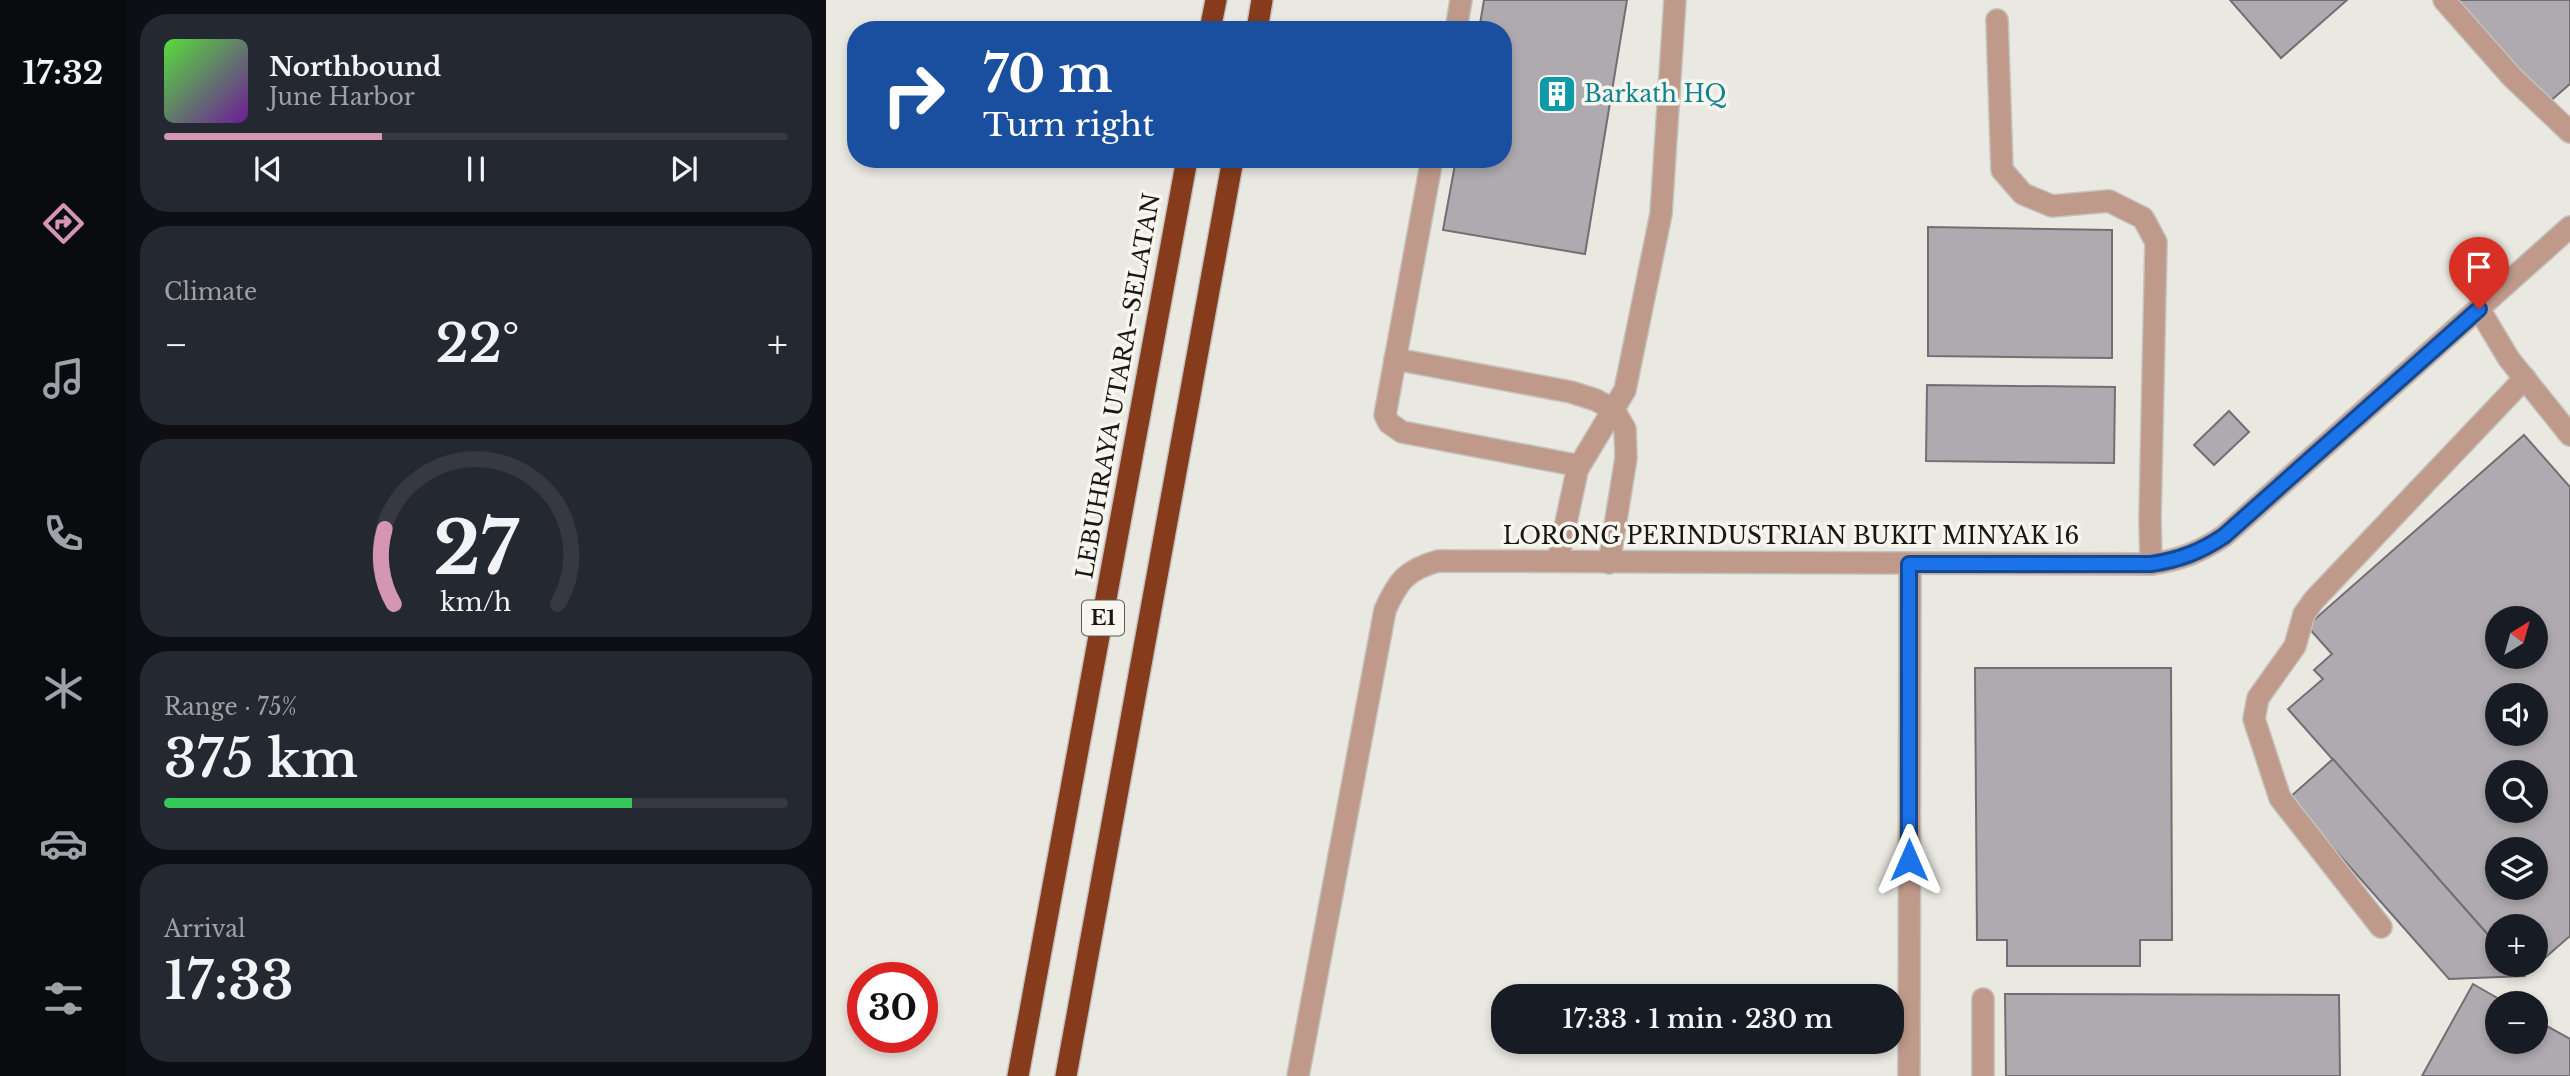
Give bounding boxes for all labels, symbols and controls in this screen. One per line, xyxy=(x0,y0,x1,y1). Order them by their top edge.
text: 70 m xyxy=(983,44,1113,105)
icon: right xyxy=(868,49,959,140)
text: Northbound xyxy=(269,51,441,83)
text: 17:32 xyxy=(23,53,103,93)
building icon: Barkath HQ xyxy=(1536,73,1578,115)
place label: Barkath HQ xyxy=(1584,80,1726,108)
text: June Harbor xyxy=(269,83,415,111)
text: Turn right xyxy=(983,105,1154,145)
icon: previous xyxy=(249,150,287,188)
icon: pause xyxy=(457,150,495,188)
icon: next xyxy=(665,150,703,188)
street label: LEBUHRAYA UTARA–SELATAN xyxy=(1070,191,1166,581)
icon: directions xyxy=(39,199,88,248)
pin xyxy=(2449,237,2509,309)
icon: arrive xyxy=(2460,248,2498,286)
text: Climate xyxy=(164,278,257,306)
text: 22° xyxy=(436,312,520,376)
text: − xyxy=(164,321,188,368)
text: + xyxy=(767,321,788,368)
icon: music xyxy=(39,354,88,403)
text: 27 xyxy=(434,503,520,594)
icon: phone xyxy=(39,509,88,558)
street label: LORONG PERINDUSTRIAN BUKIT MINYAK 16 xyxy=(1503,522,2079,550)
text: km/h xyxy=(441,587,511,618)
road number: E1 xyxy=(1082,600,1124,636)
north arrow xyxy=(2485,606,2548,668)
map controls xyxy=(2485,606,2548,1054)
icon: climate xyxy=(39,664,88,713)
button: sound xyxy=(2485,683,2548,746)
text: Range · 75% xyxy=(164,693,297,721)
text: 375 km xyxy=(164,727,358,791)
button: search xyxy=(2485,760,2548,823)
icon: car xyxy=(39,819,88,868)
position arrow xyxy=(1872,823,1946,897)
button: layers xyxy=(2485,837,2548,900)
button: + xyxy=(2485,914,2548,977)
text: Arrival xyxy=(164,915,245,943)
text: 17:33 xyxy=(164,949,294,1013)
speed limit sign: 30 xyxy=(847,962,938,1053)
icon: filters xyxy=(39,974,88,1023)
button: − xyxy=(2485,991,2548,1054)
text: 17:33 · 1 min · 230 m xyxy=(1562,1003,1833,1035)

